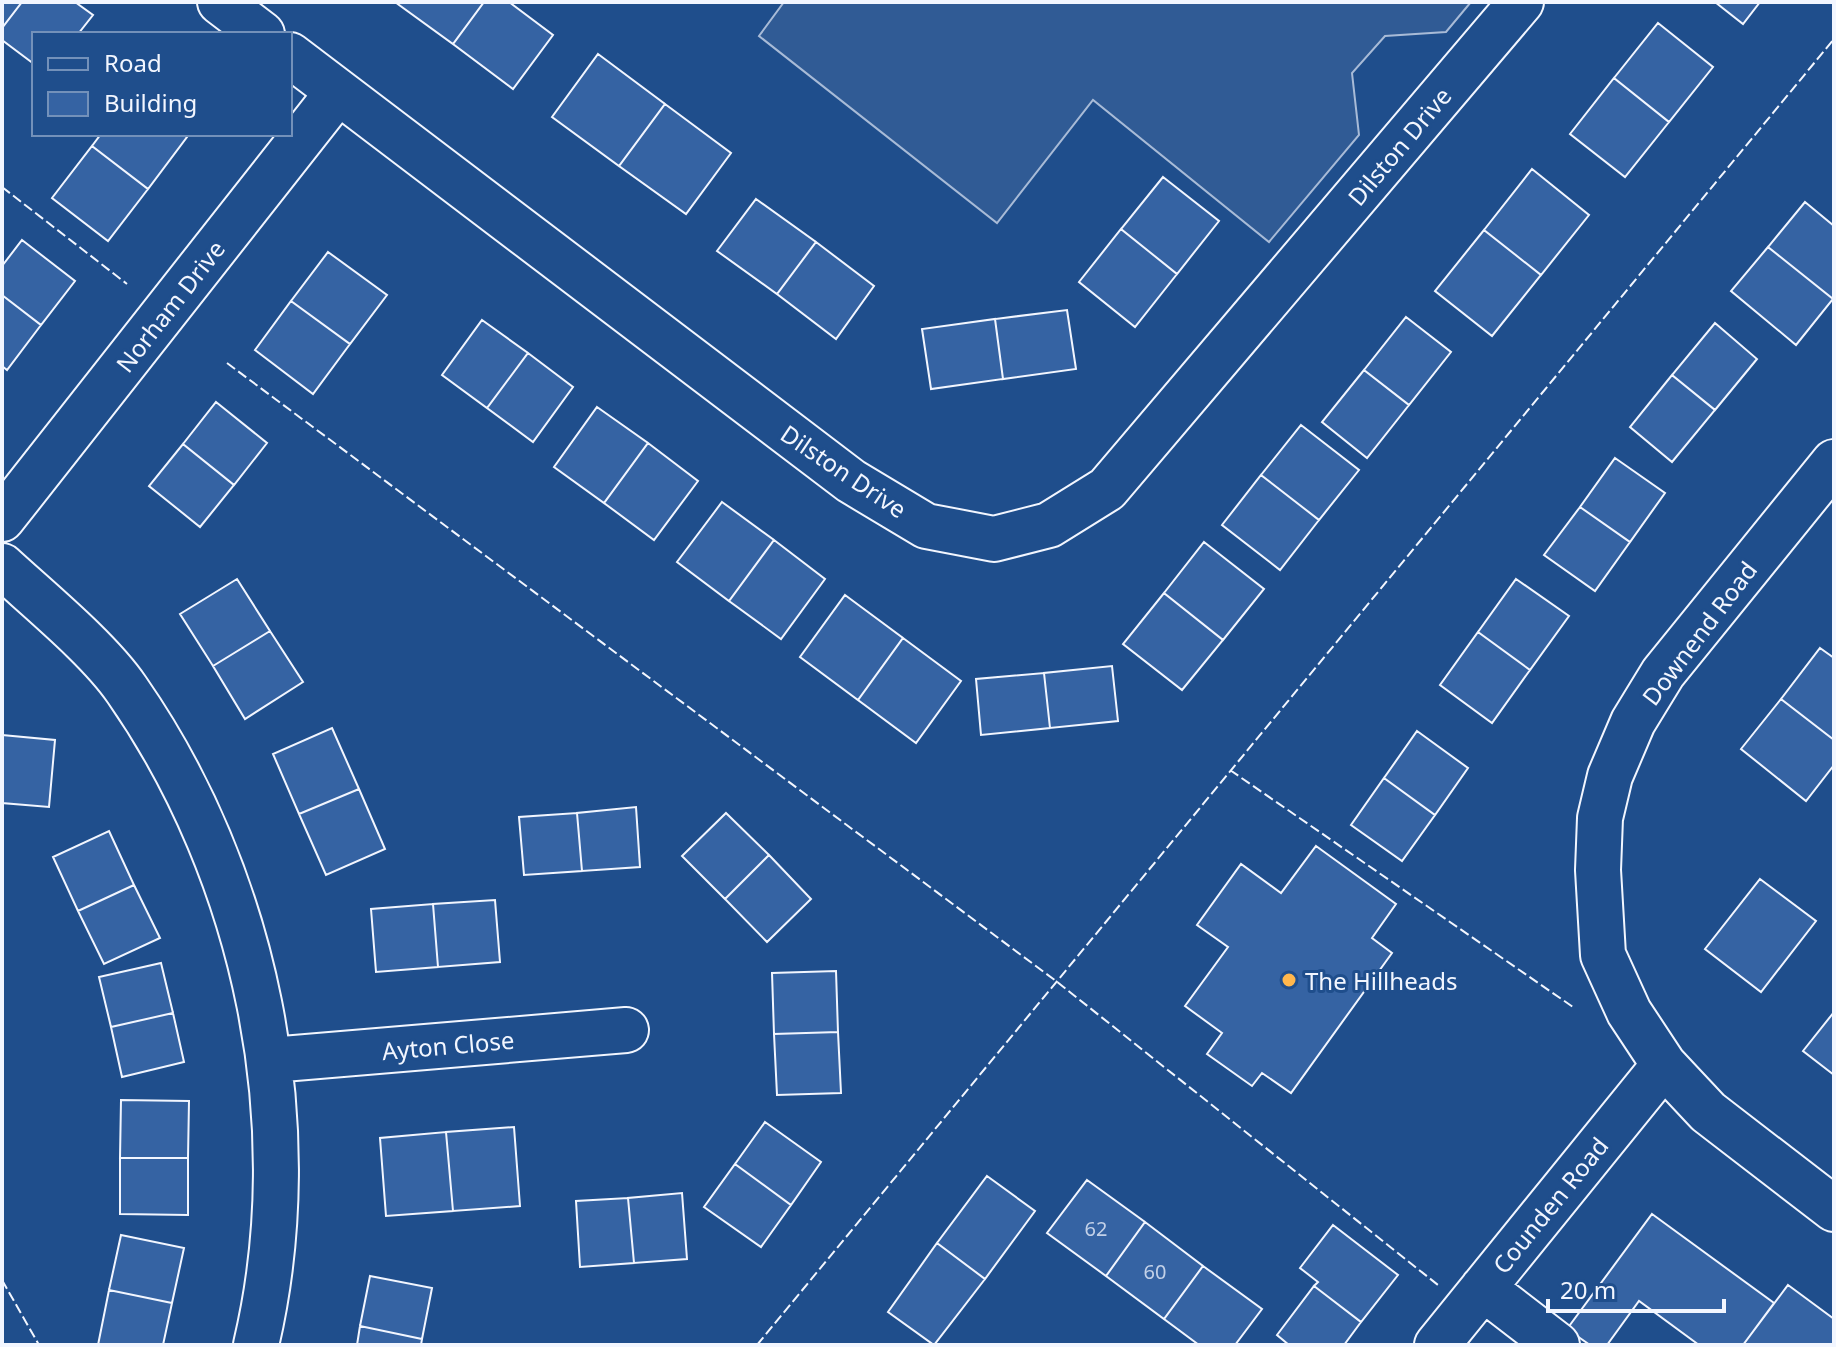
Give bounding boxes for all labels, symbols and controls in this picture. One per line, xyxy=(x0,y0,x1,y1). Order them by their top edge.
legend xyxy=(32,32,292,136)
text: Road xyxy=(104,46,162,79)
street label: Dilston Drive xyxy=(1340,80,1458,212)
text: Building xyxy=(104,86,197,119)
street label: Norham Drive xyxy=(108,233,232,379)
street label: Dilston Drive xyxy=(775,417,913,525)
street label: Downend Road xyxy=(1634,554,1764,712)
place label: The Hillheads xyxy=(1305,964,1457,997)
marker: The Hillheads xyxy=(1280,971,1298,989)
street label: Ayton Close xyxy=(380,1023,516,1067)
street label: Counden Road xyxy=(1485,1130,1615,1280)
house number: 62 xyxy=(1085,1215,1107,1242)
house number: 60 xyxy=(1144,1258,1166,1285)
scale bar xyxy=(1548,1263,1724,1313)
text: 20 m xyxy=(1560,1273,1616,1306)

